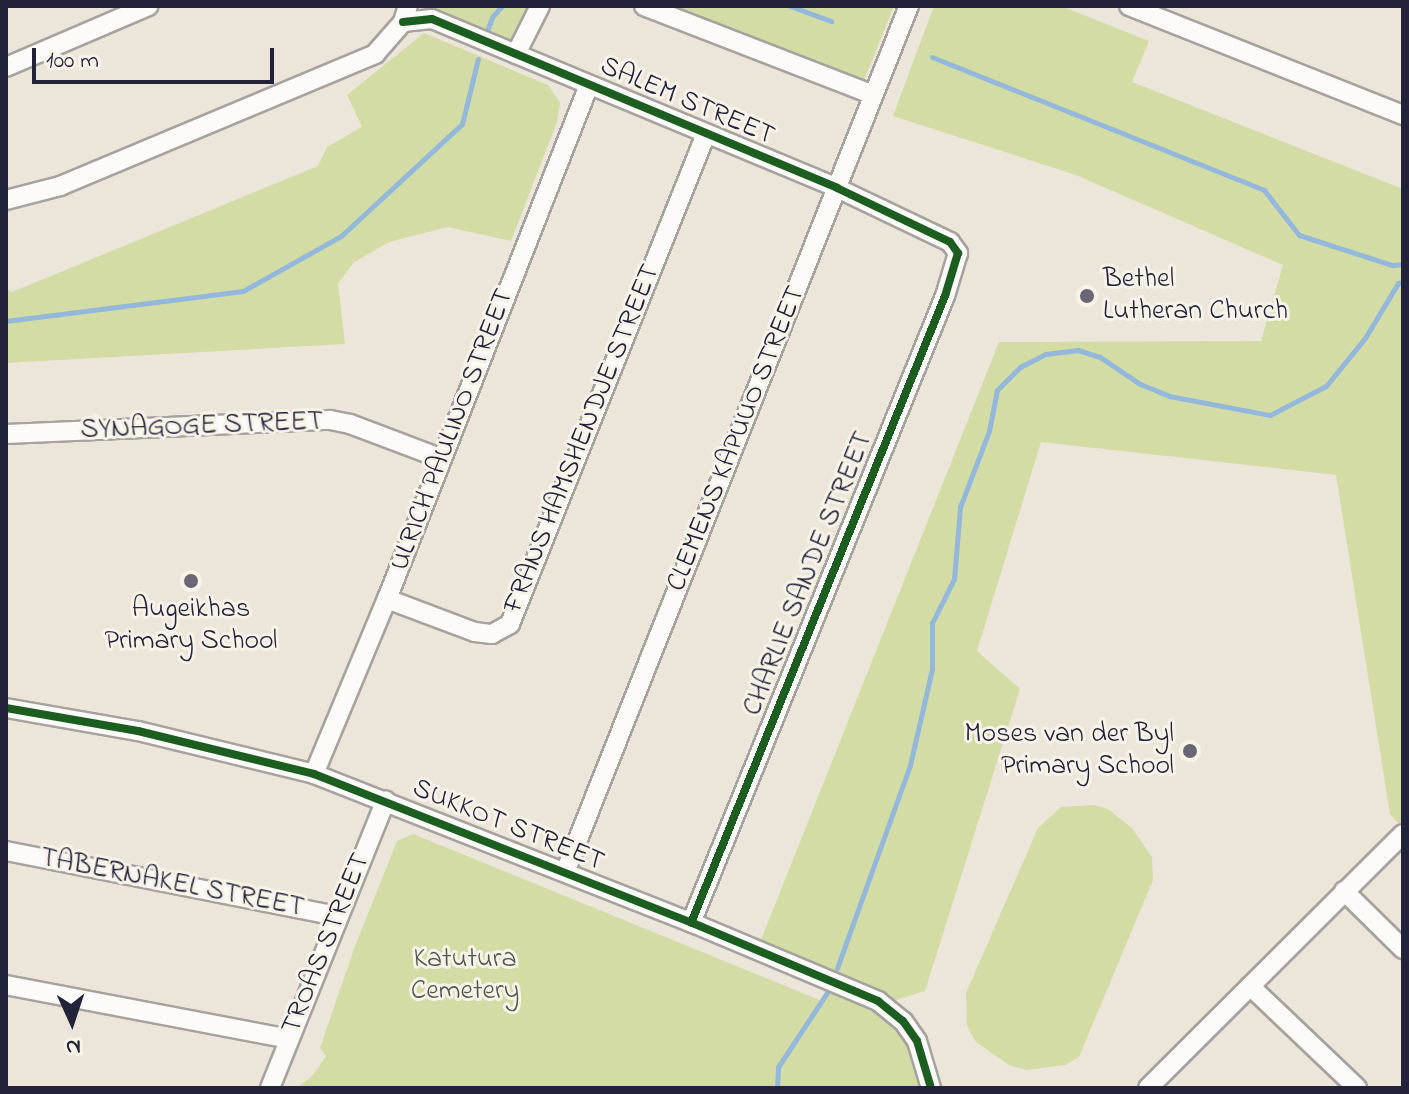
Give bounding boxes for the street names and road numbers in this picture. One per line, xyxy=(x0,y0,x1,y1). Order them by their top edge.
street label: SALEM STREET xyxy=(595,50,779,154)
street label: FRANS HAMSHENDJE STREET xyxy=(498,260,668,618)
street label: CLEMENS KAPUUO STREET xyxy=(660,281,814,597)
street label: ULRICH PAULINO STREET xyxy=(384,284,522,576)
street label: SYNAGOGE STREET xyxy=(80,406,324,448)
street label: CHARLIE SANDE STREET xyxy=(737,427,881,721)
street label: SUKKOT STREET xyxy=(407,772,609,880)
street label: TABERNAKEL STREET xyxy=(37,842,307,926)
street label: TROAS STREET xyxy=(275,849,379,1039)

